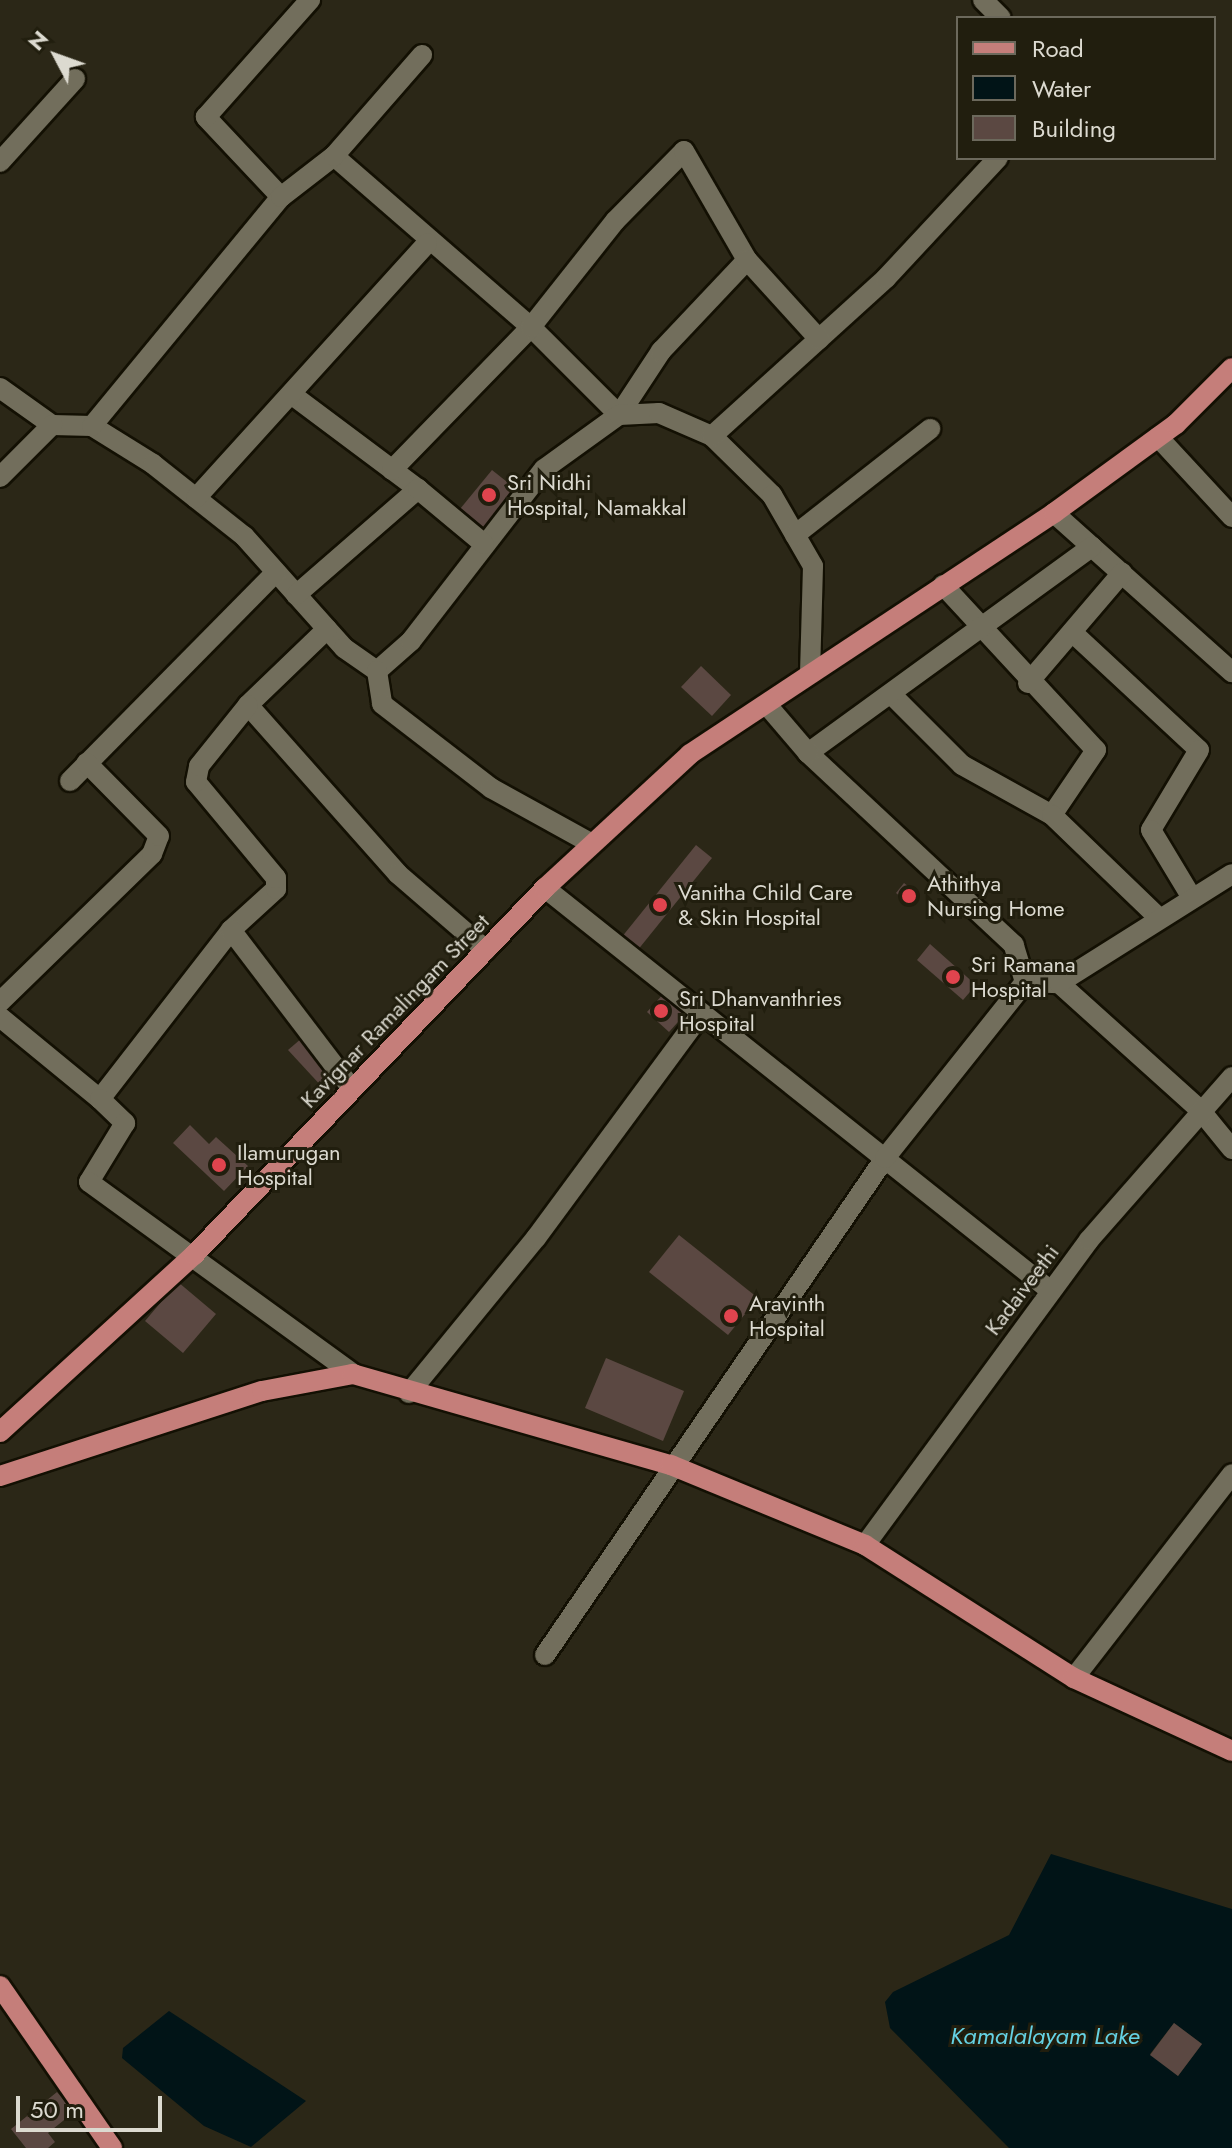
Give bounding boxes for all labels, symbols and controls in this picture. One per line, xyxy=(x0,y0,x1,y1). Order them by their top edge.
north arrow xyxy=(16,16,96,96)
legend xyxy=(956,16,1216,160)
text: N xyxy=(20,23,56,57)
text: Road xyxy=(1032,31,1084,66)
text: Water xyxy=(1032,71,1091,106)
text: Building xyxy=(1032,111,1116,146)
place label: Sri Nidhi Hospital, Namakkal xyxy=(507,469,687,520)
marker: Sri Nidhi Hospital, Namakkal xyxy=(478,484,500,506)
place label: Athithya Nursing Home xyxy=(927,870,1065,922)
place label: Vanitha Child Care & Skin Hospital xyxy=(678,879,853,930)
marker: Athithya Nursing Home xyxy=(898,885,920,907)
marker: Vanitha Child Care & Skin Hospital xyxy=(649,894,671,916)
street label: Kavignar Ramalingam Street xyxy=(295,909,495,1113)
place label: Sri Ramana Hospital xyxy=(971,951,1076,1002)
marker: Sri Ramana Hospital xyxy=(942,966,964,988)
place label: Sri Dhanvanthries Hospital xyxy=(679,985,842,1036)
marker: Sri Dhanvanthries Hospital xyxy=(650,1000,672,1022)
place label: Ilamurugan Hospital xyxy=(237,1139,341,1190)
marker: Ilamurugan Hospital xyxy=(208,1154,230,1176)
street label: Kadaiveethi xyxy=(979,1240,1065,1340)
place label: Aravinth Hospital xyxy=(749,1290,825,1342)
marker: Aravinth Hospital xyxy=(720,1305,742,1327)
water label: Kamalalayam Lake xyxy=(950,2022,1140,2050)
scale bar xyxy=(20,2080,166,2130)
text: 50 m xyxy=(30,2092,84,2127)

